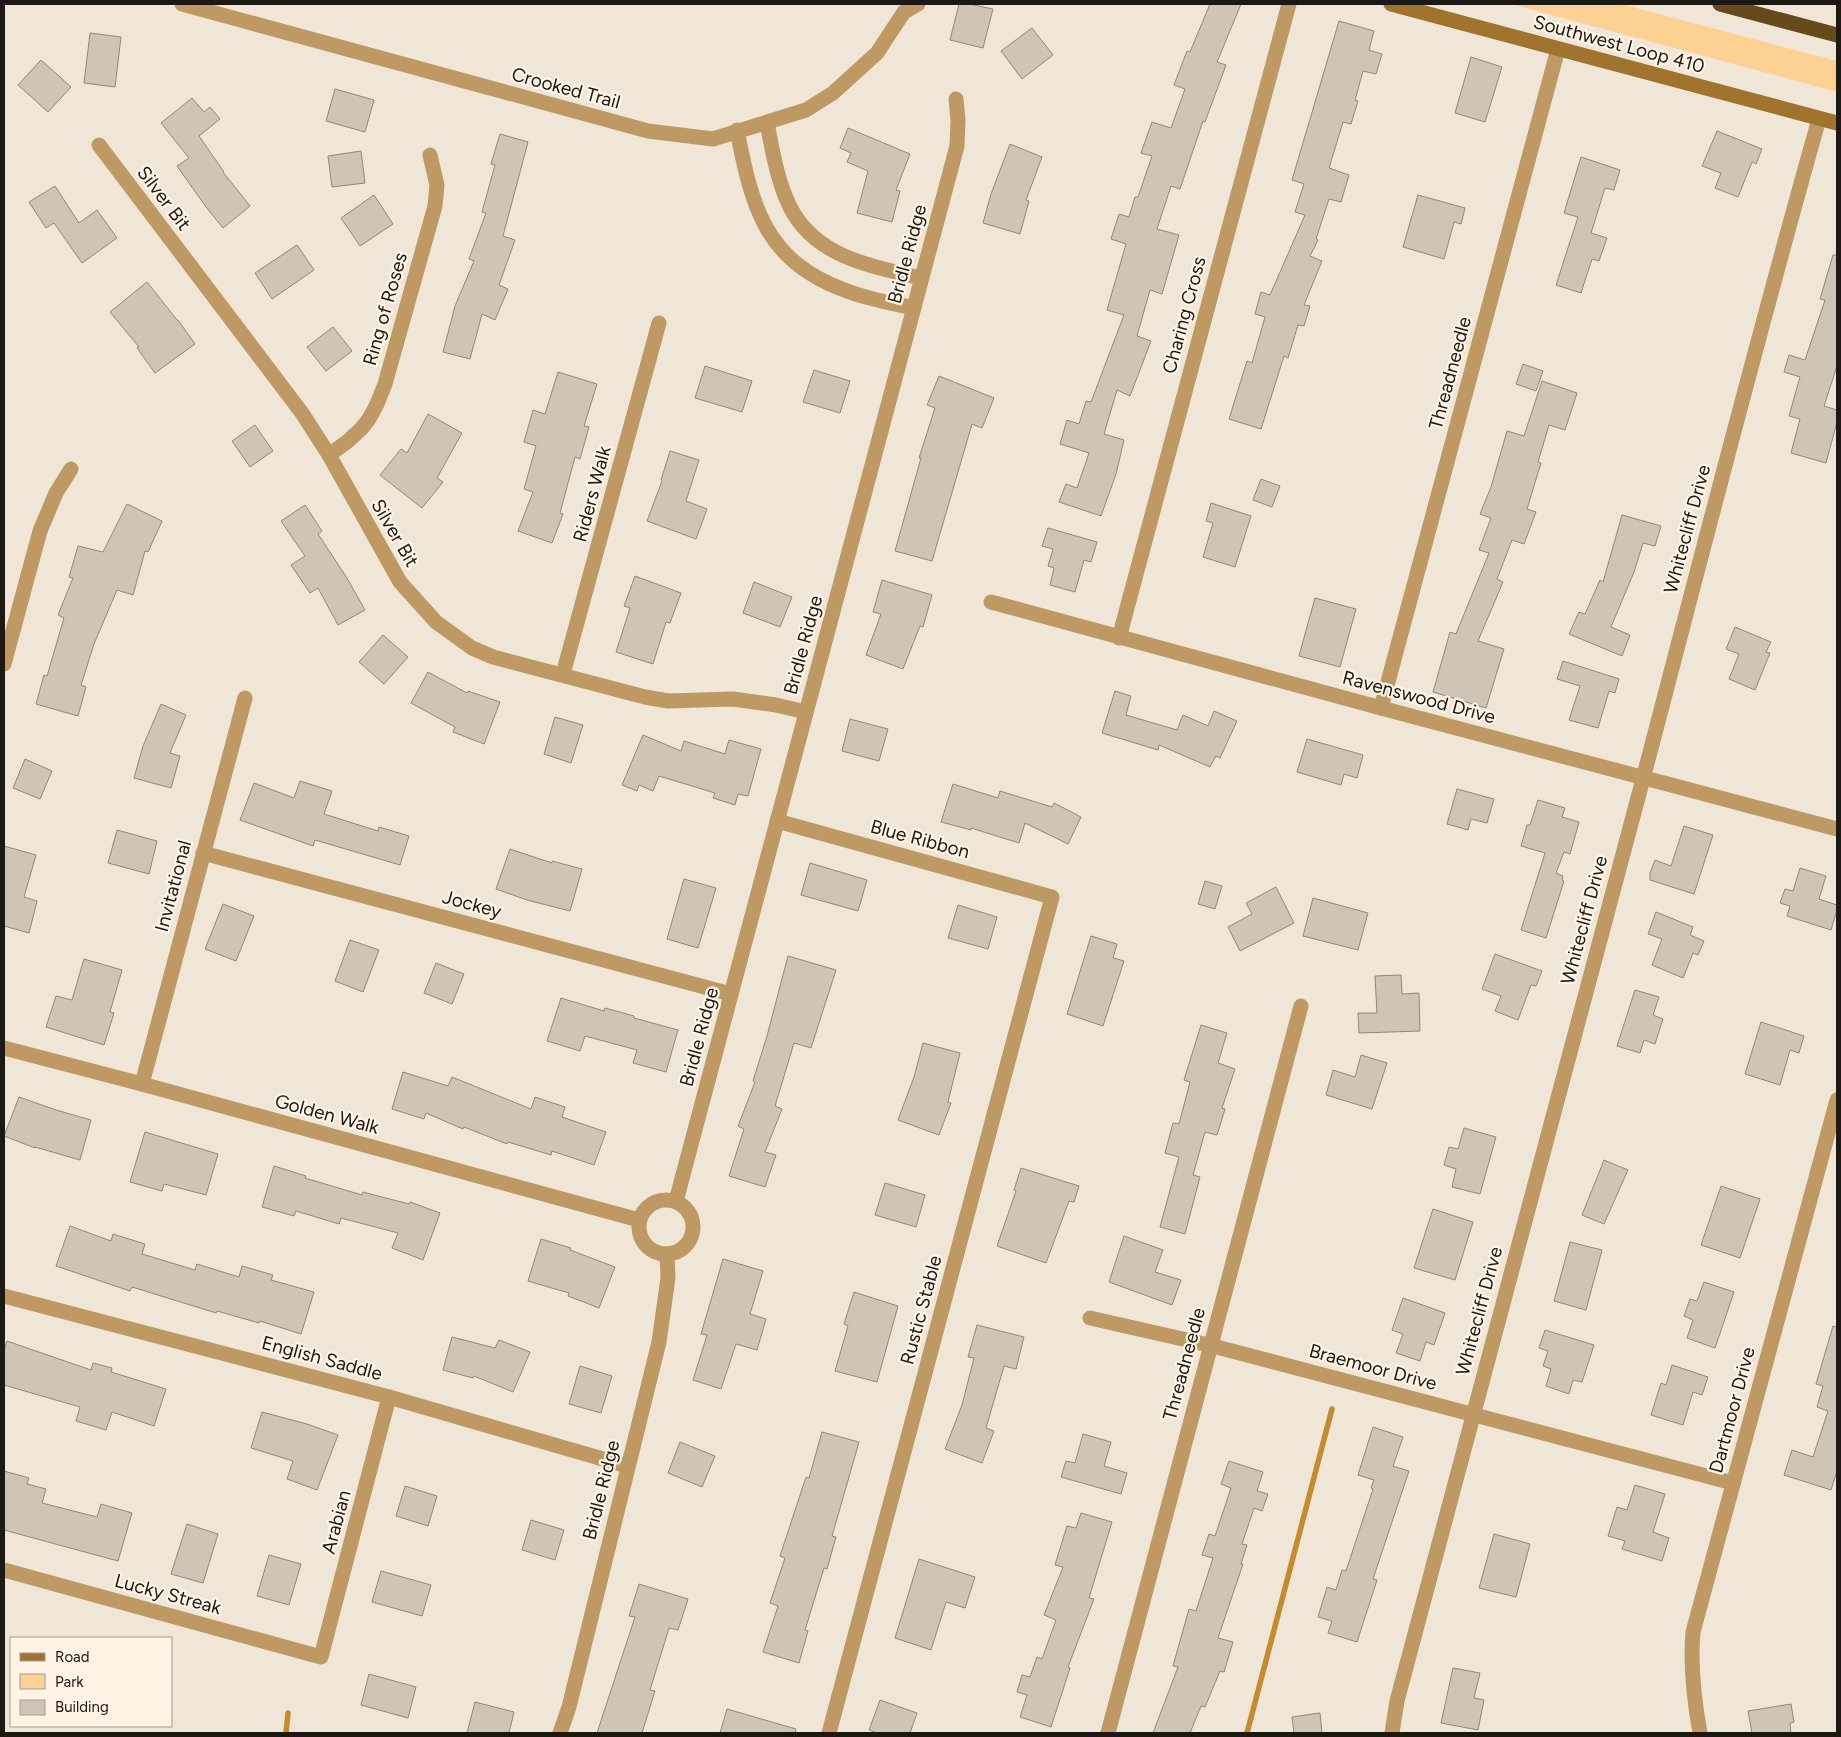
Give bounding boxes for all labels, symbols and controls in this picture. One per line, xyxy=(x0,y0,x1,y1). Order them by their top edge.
street label: Southwest Loop 410 xyxy=(1531,10,1707,78)
street label: Crooked Trail xyxy=(509,62,623,114)
street label: Silver Bit xyxy=(132,161,196,235)
street label: Bridle Ridge xyxy=(883,202,931,306)
street label: Ring of Roses xyxy=(358,250,412,368)
street label: Charing Cross xyxy=(1157,254,1211,376)
street label: Threadneedle xyxy=(1424,314,1476,432)
street label: Riders Walk xyxy=(568,443,616,544)
street label: Whitecliff Drive xyxy=(1659,462,1715,596)
street label: Silver Bit xyxy=(366,495,424,571)
street label: Bridle Ridge xyxy=(779,593,827,697)
street label: Ravenswood Drive xyxy=(1340,666,1498,728)
street label: Blue Ribbon xyxy=(868,815,972,863)
street label: Invitational xyxy=(150,838,196,934)
street label: Whitecliff Drive xyxy=(1556,853,1612,987)
street label: Jockey xyxy=(440,885,504,923)
street label: Bridle Ridge xyxy=(675,985,723,1089)
street label: Golden Walk xyxy=(272,1089,382,1139)
street label: Whitecliff Drive xyxy=(1451,1244,1507,1378)
street label: Rustic Stable xyxy=(895,1253,947,1367)
street label: Threadneedle xyxy=(1158,1305,1210,1423)
street label: English Saddle xyxy=(259,1331,385,1385)
street label: Braemoor Drive xyxy=(1307,1339,1439,1395)
street label: Dartmoor Drive xyxy=(1704,1344,1760,1476)
street label: Bridle Ridge xyxy=(578,1438,624,1542)
street label: Arabian xyxy=(317,1488,355,1556)
street label: Lucky Streak xyxy=(112,1569,224,1619)
legend xyxy=(10,1637,172,1727)
text: Road xyxy=(55,1648,90,1666)
text: Park xyxy=(55,1673,84,1691)
text: Building xyxy=(55,1698,109,1716)

